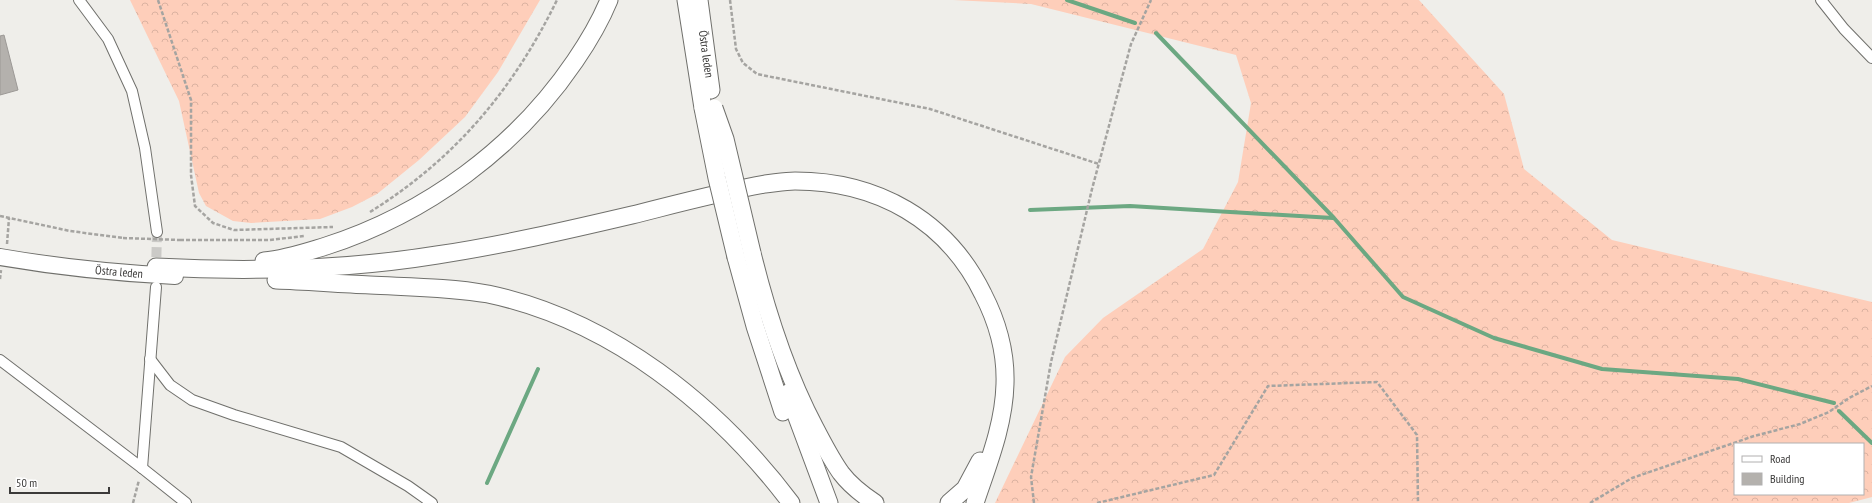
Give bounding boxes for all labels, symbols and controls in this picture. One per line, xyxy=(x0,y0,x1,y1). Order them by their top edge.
street label: Östra leden xyxy=(696,29,717,79)
street label: Östra leden xyxy=(95,262,143,281)
legend xyxy=(1734,443,1864,495)
text: Road xyxy=(1770,451,1790,466)
scale bar xyxy=(10,469,109,495)
text: Building xyxy=(1770,471,1805,486)
text: 50 m xyxy=(16,475,37,490)

